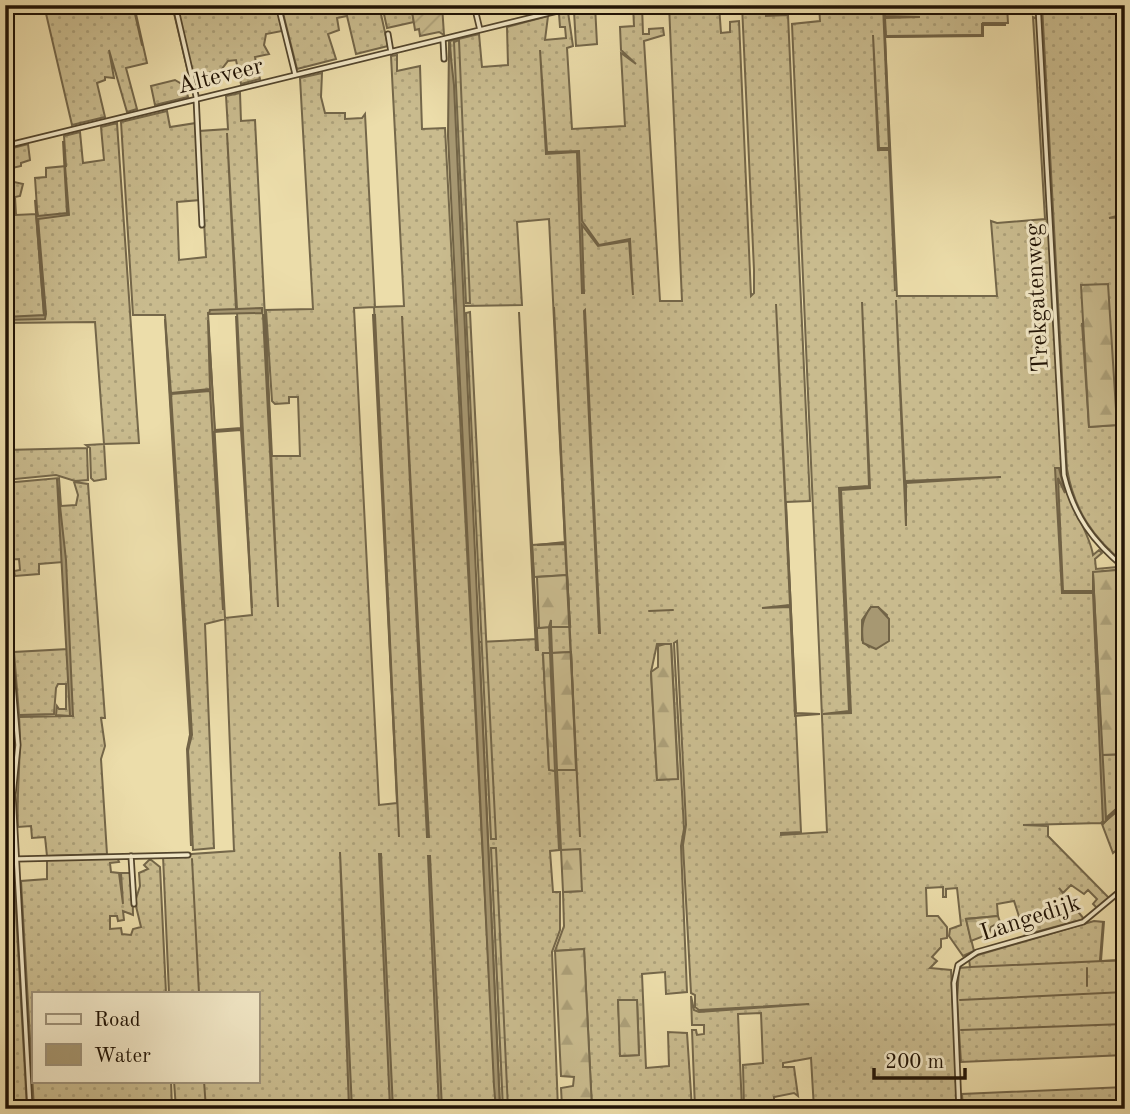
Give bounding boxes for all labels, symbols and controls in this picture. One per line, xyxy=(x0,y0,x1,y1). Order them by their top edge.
street label: Alteveer xyxy=(175,55,266,99)
street label: Trekgatenweg xyxy=(1022,223,1054,373)
street label: Langedijk xyxy=(977,891,1084,946)
legend xyxy=(32,992,259,1082)
text: Road xyxy=(94,1010,141,1031)
scale bar xyxy=(874,1037,965,1081)
text: Water xyxy=(94,1046,151,1067)
text: 200 m xyxy=(885,1052,944,1073)

